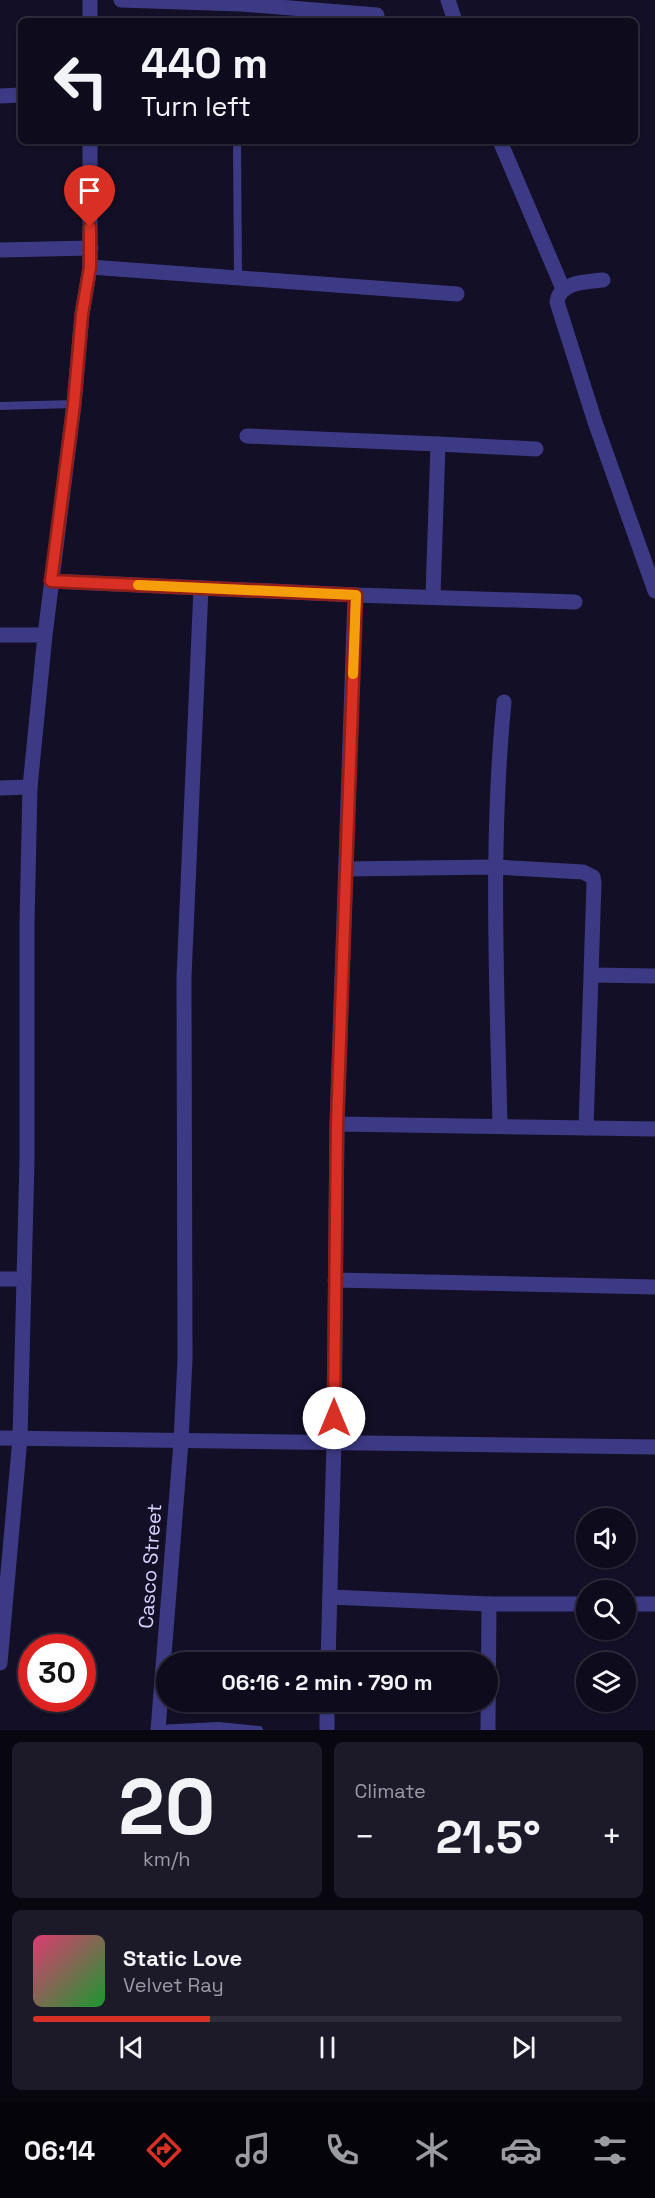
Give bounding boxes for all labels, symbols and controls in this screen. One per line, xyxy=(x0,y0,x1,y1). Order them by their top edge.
text: 440 m xyxy=(141,37,268,90)
icon: left xyxy=(42,42,120,120)
text: Turn left xyxy=(141,89,251,124)
pin xyxy=(64,165,115,227)
icon: arrive xyxy=(73,174,106,207)
position arrow xyxy=(302,1386,366,1450)
street label: Casco Street xyxy=(133,1503,167,1629)
map controls xyxy=(576,1508,636,1712)
button: sound xyxy=(576,1508,636,1568)
button: search xyxy=(576,1580,636,1640)
speed limit sign: 30 xyxy=(18,1634,96,1712)
button: layers xyxy=(576,1652,636,1712)
text: 06:16 · 2 min · 790 m xyxy=(221,1668,433,1696)
text: 20 xyxy=(118,1757,215,1857)
text: Climate xyxy=(355,1778,426,1804)
text: 21.5° xyxy=(436,1809,541,1866)
text: − xyxy=(355,1816,375,1858)
text: + xyxy=(602,1816,622,1858)
text: km/h xyxy=(143,1846,191,1872)
text: Static Love xyxy=(123,1944,242,1972)
text: Velvet Ray xyxy=(123,1972,224,1998)
icon: previous xyxy=(115,2031,148,2064)
icon: pause xyxy=(311,2031,344,2064)
icon: next xyxy=(507,2031,540,2064)
icon: directions xyxy=(143,2129,185,2171)
icon: music xyxy=(232,2129,274,2171)
icon: phone xyxy=(321,2129,363,2171)
icon: climate xyxy=(411,2129,453,2171)
icon: car xyxy=(500,2129,542,2171)
icon: filters xyxy=(589,2129,631,2171)
text: 06:14 xyxy=(24,2133,95,2168)

